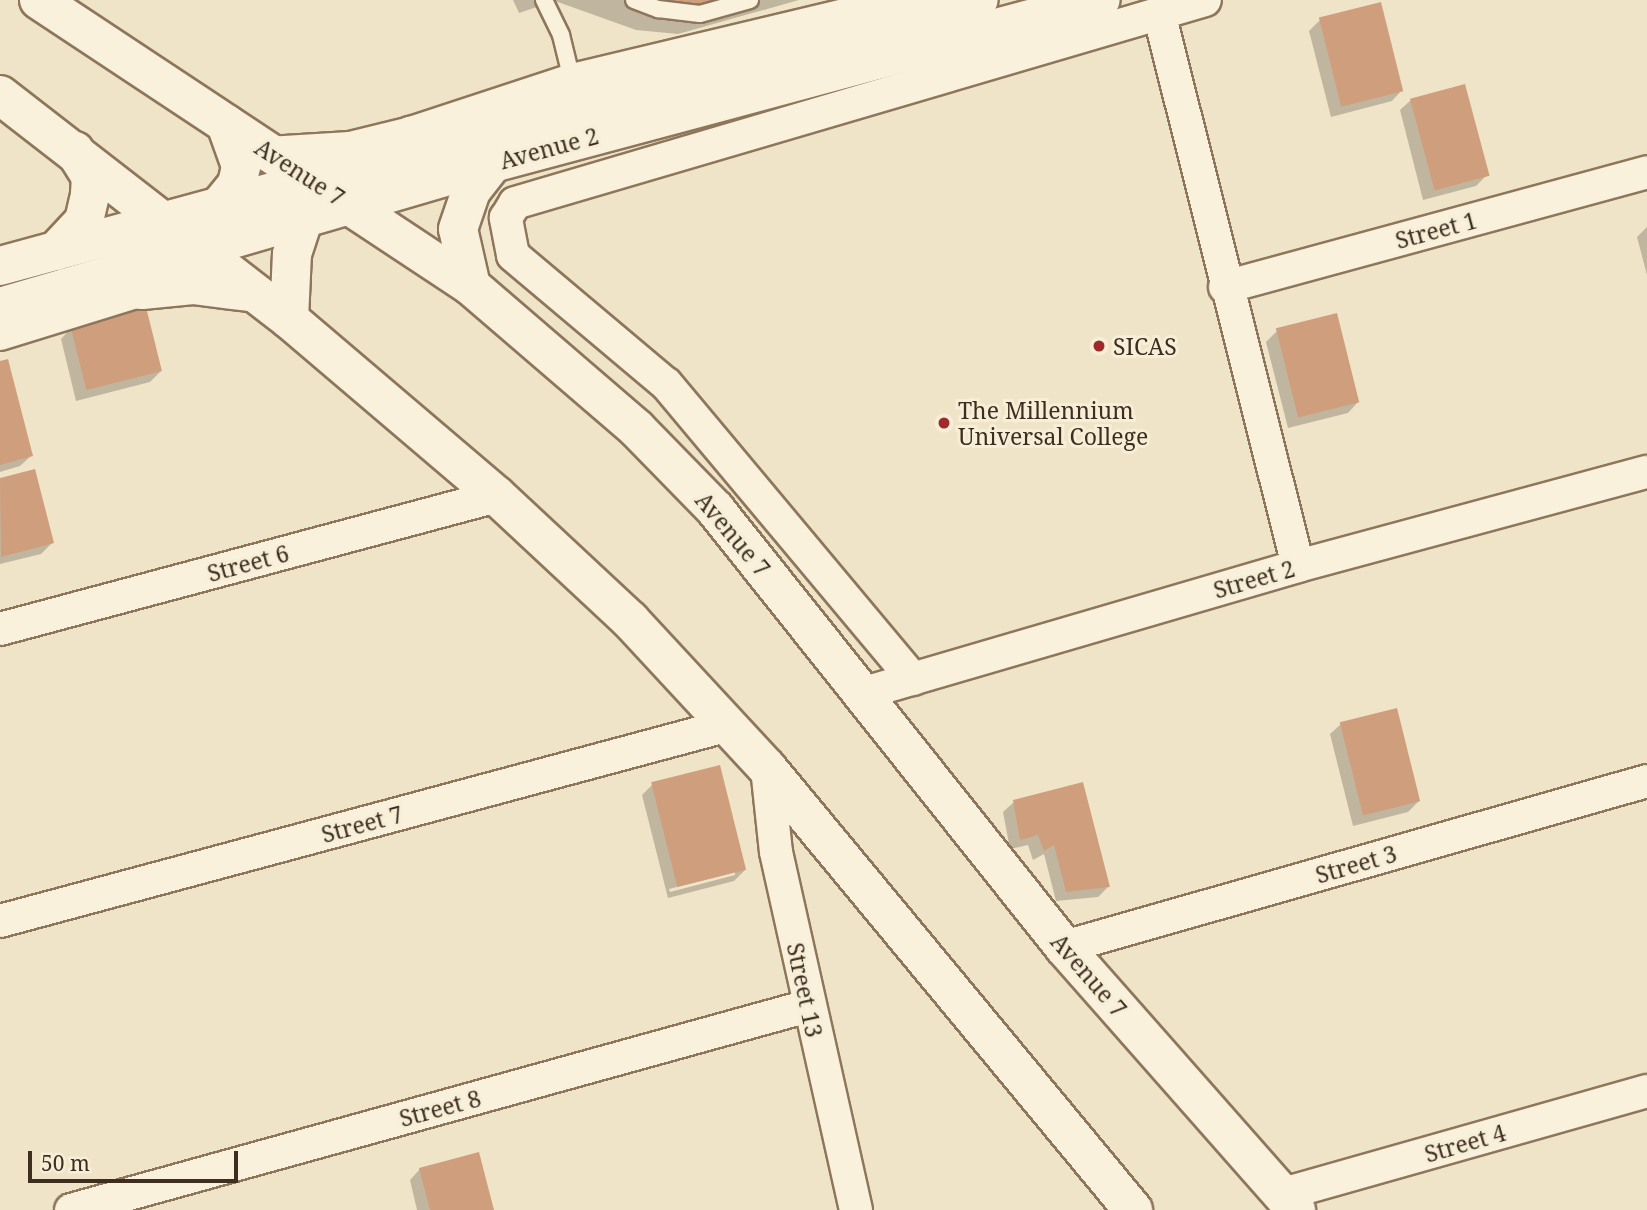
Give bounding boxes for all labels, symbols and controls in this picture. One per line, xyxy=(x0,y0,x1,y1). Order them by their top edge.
street label: Avenue 2 xyxy=(497,122,601,174)
street label: Avenue 7 xyxy=(250,133,350,211)
street label: Street 1 xyxy=(1392,206,1480,254)
place label: SICAS xyxy=(1113,332,1177,360)
marker: SICAS xyxy=(1091,338,1107,354)
place label: The Millennium Universal College xyxy=(958,396,1148,450)
marker: The Millennium Universal College xyxy=(936,415,952,431)
street label: Avenue 7 xyxy=(690,486,776,582)
street label: Street 6 xyxy=(204,539,292,587)
street label: Street 2 xyxy=(1210,554,1298,604)
street label: Street 7 xyxy=(318,800,406,848)
street label: Street 3 xyxy=(1312,839,1400,889)
street label: Avenue 7 xyxy=(1045,928,1133,1022)
street label: Street 13 xyxy=(782,940,828,1040)
street label: Street 8 xyxy=(396,1084,484,1132)
street label: Street 4 xyxy=(1421,1118,1509,1168)
scale bar xyxy=(32,1136,242,1180)
text: 50 m xyxy=(41,1149,90,1177)

